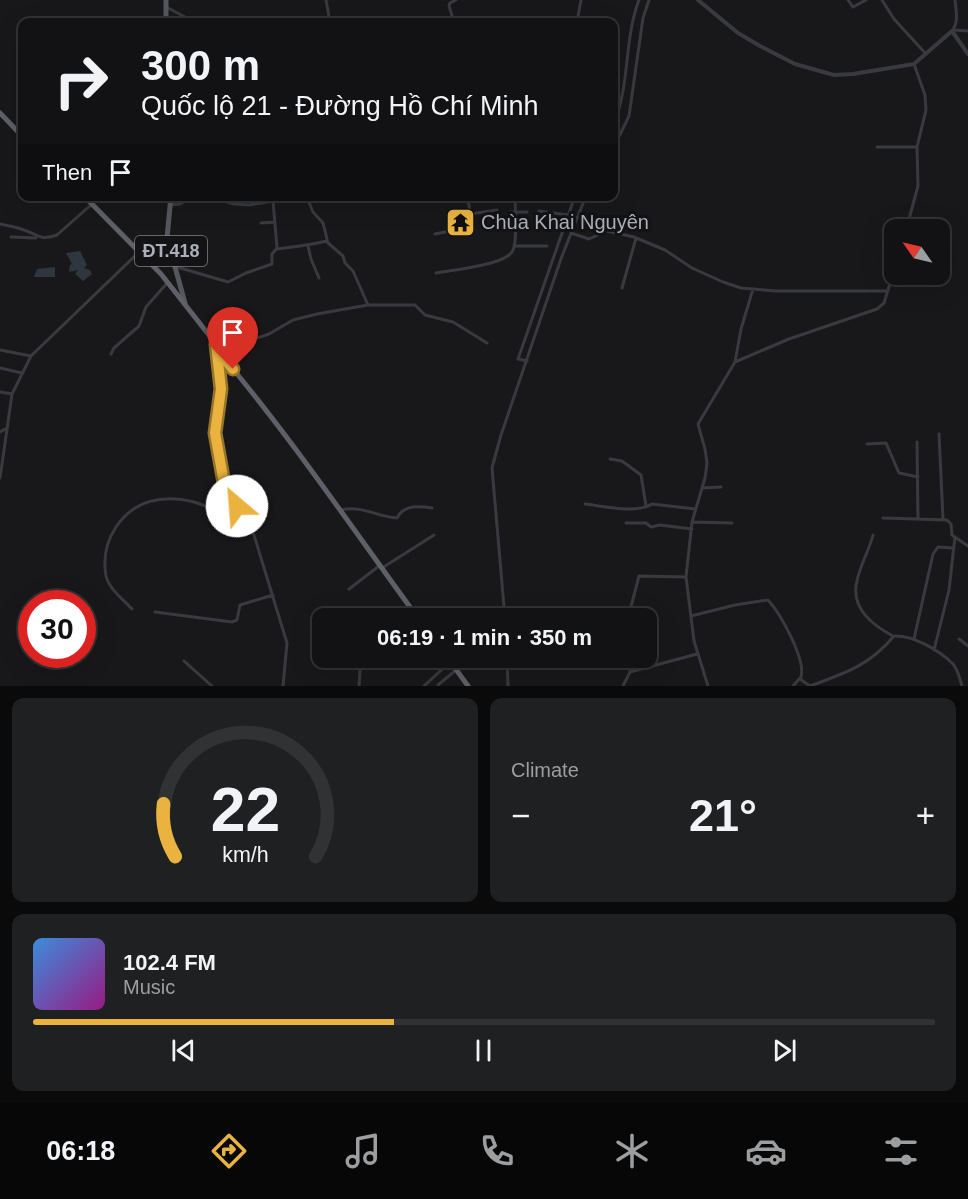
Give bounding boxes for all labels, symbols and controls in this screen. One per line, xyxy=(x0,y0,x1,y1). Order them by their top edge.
icon: right xyxy=(42,42,120,120)
text: 300 m xyxy=(141,42,260,89)
text: Quốc lộ 21 - Đường Hồ Chí Minh xyxy=(141,91,538,121)
icon: arrive xyxy=(104,156,137,189)
text: Then xyxy=(42,160,92,185)
temple icon: Chùa Khai Nguyên xyxy=(444,206,476,238)
place label: Chùa Khai Nguyên xyxy=(481,211,649,233)
north arrow xyxy=(884,219,950,285)
map controls xyxy=(884,219,950,285)
road number: ĐT.418 xyxy=(135,236,207,266)
pin xyxy=(207,307,258,369)
icon: arrive xyxy=(216,316,249,349)
position arrow xyxy=(205,474,269,538)
speed limit sign: 30 xyxy=(18,590,96,668)
text: 06:19 · 1 min · 350 m xyxy=(377,625,592,650)
text: Climate xyxy=(511,759,579,781)
text: 22 xyxy=(210,775,280,844)
text: 21° xyxy=(689,790,757,841)
text: − xyxy=(511,797,530,834)
text: + xyxy=(916,797,935,834)
text: km/h xyxy=(222,843,268,867)
text: 102.4 FM xyxy=(123,950,216,975)
text: Music xyxy=(123,976,175,998)
icon: previous xyxy=(167,1034,200,1067)
icon: pause xyxy=(467,1034,500,1067)
icon: next xyxy=(768,1034,801,1067)
icon: directions xyxy=(208,1130,250,1172)
icon: music xyxy=(342,1130,384,1172)
icon: phone xyxy=(476,1130,518,1172)
icon: climate xyxy=(611,1130,653,1172)
icon: car xyxy=(745,1130,787,1172)
icon: filters xyxy=(880,1130,922,1172)
text: 06:18 xyxy=(46,1136,115,1166)

